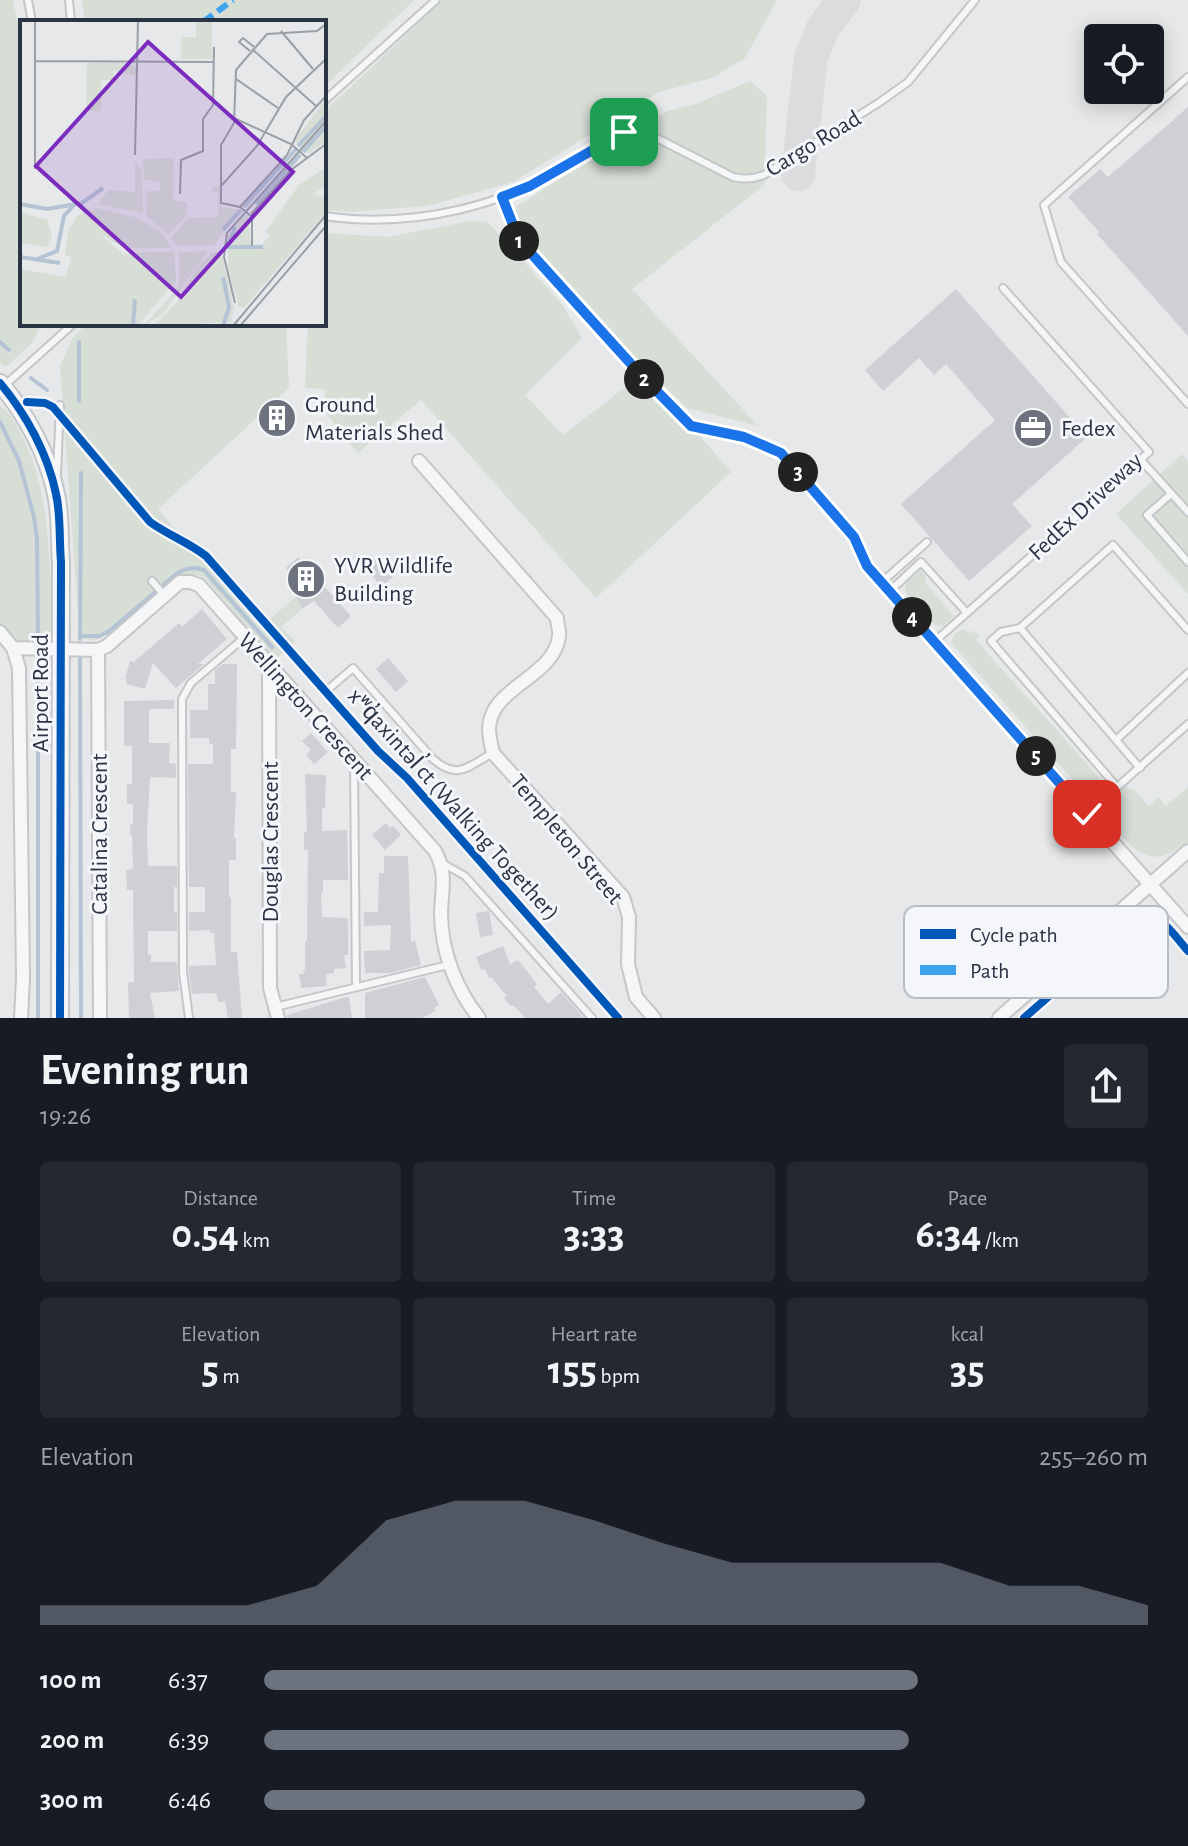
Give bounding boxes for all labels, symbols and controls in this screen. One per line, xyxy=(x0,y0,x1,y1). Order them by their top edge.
inset map xyxy=(20,20,326,326)
map controls xyxy=(1084,24,1164,104)
button: locate xyxy=(1084,24,1164,104)
pin xyxy=(590,98,658,166)
street label: Cargo Road xyxy=(762,106,865,182)
icon: arrive xyxy=(602,110,646,154)
pin: 1 xyxy=(499,221,539,261)
text: 1 xyxy=(515,230,523,252)
pin: 2 xyxy=(624,359,664,399)
text: 2 xyxy=(639,368,649,390)
place label: Ground Materials Shed xyxy=(305,393,444,445)
building icon: Ground Materials Shed xyxy=(256,397,298,439)
office icon: Fedex xyxy=(1012,407,1054,449)
place label: Fedex xyxy=(1061,417,1116,441)
street label: FedEx Driveway xyxy=(1024,448,1147,565)
pin: 3 xyxy=(778,452,818,492)
text: 3 xyxy=(793,461,803,483)
place label: YVR Wildlife Building xyxy=(334,554,453,606)
building icon: YVR Wildlife Building xyxy=(285,558,327,600)
pin: 4 xyxy=(892,597,932,637)
text: 4 xyxy=(906,606,918,628)
street label: Wellington Crescent xyxy=(233,629,377,785)
street label: Airport Road xyxy=(29,634,53,752)
street label: xʷq̓axintəl̕ ct (Walking Together) xyxy=(343,680,568,925)
pin: 5 xyxy=(1016,736,1056,776)
text: 5 xyxy=(1031,745,1041,767)
street label: Catalina Crescent xyxy=(88,753,112,915)
street label: Douglas Crescent xyxy=(259,761,283,923)
street label: Templeton Street xyxy=(505,770,628,909)
pin xyxy=(1053,780,1121,848)
icon: check xyxy=(1065,792,1109,836)
legend xyxy=(904,906,1168,998)
text: Cycle path xyxy=(970,924,1058,946)
text: Path xyxy=(970,960,1010,982)
button: share xyxy=(1064,1044,1148,1128)
text: Evening run xyxy=(40,1049,249,1093)
text: 19:26 xyxy=(40,1103,91,1129)
text: Distance xyxy=(183,1187,258,1209)
text: Time xyxy=(572,1187,616,1209)
text: Pace xyxy=(948,1187,987,1209)
text: 0.54 xyxy=(171,1215,239,1255)
text: 3:33 xyxy=(564,1215,624,1255)
text: 6:34 xyxy=(916,1215,981,1255)
text: km xyxy=(239,1229,270,1251)
text: /km xyxy=(981,1229,1019,1251)
text: Elevation xyxy=(181,1323,260,1345)
text: Heart rate xyxy=(551,1323,637,1345)
text: kcal xyxy=(951,1323,984,1345)
text: 5 xyxy=(201,1351,219,1391)
text: 155 xyxy=(548,1351,597,1391)
text: 35 xyxy=(950,1351,985,1391)
text: m xyxy=(219,1365,240,1387)
text: bpm xyxy=(597,1365,640,1387)
text: Elevation xyxy=(40,1444,134,1470)
text: 255–260 m xyxy=(1039,1444,1148,1470)
text: 100 m xyxy=(40,1667,101,1693)
text: 6:37 xyxy=(168,1667,208,1693)
text: 200 m xyxy=(40,1727,104,1753)
text: 6:39 xyxy=(168,1727,209,1753)
text: 300 m xyxy=(40,1787,103,1813)
text: 6:46 xyxy=(168,1787,211,1813)

